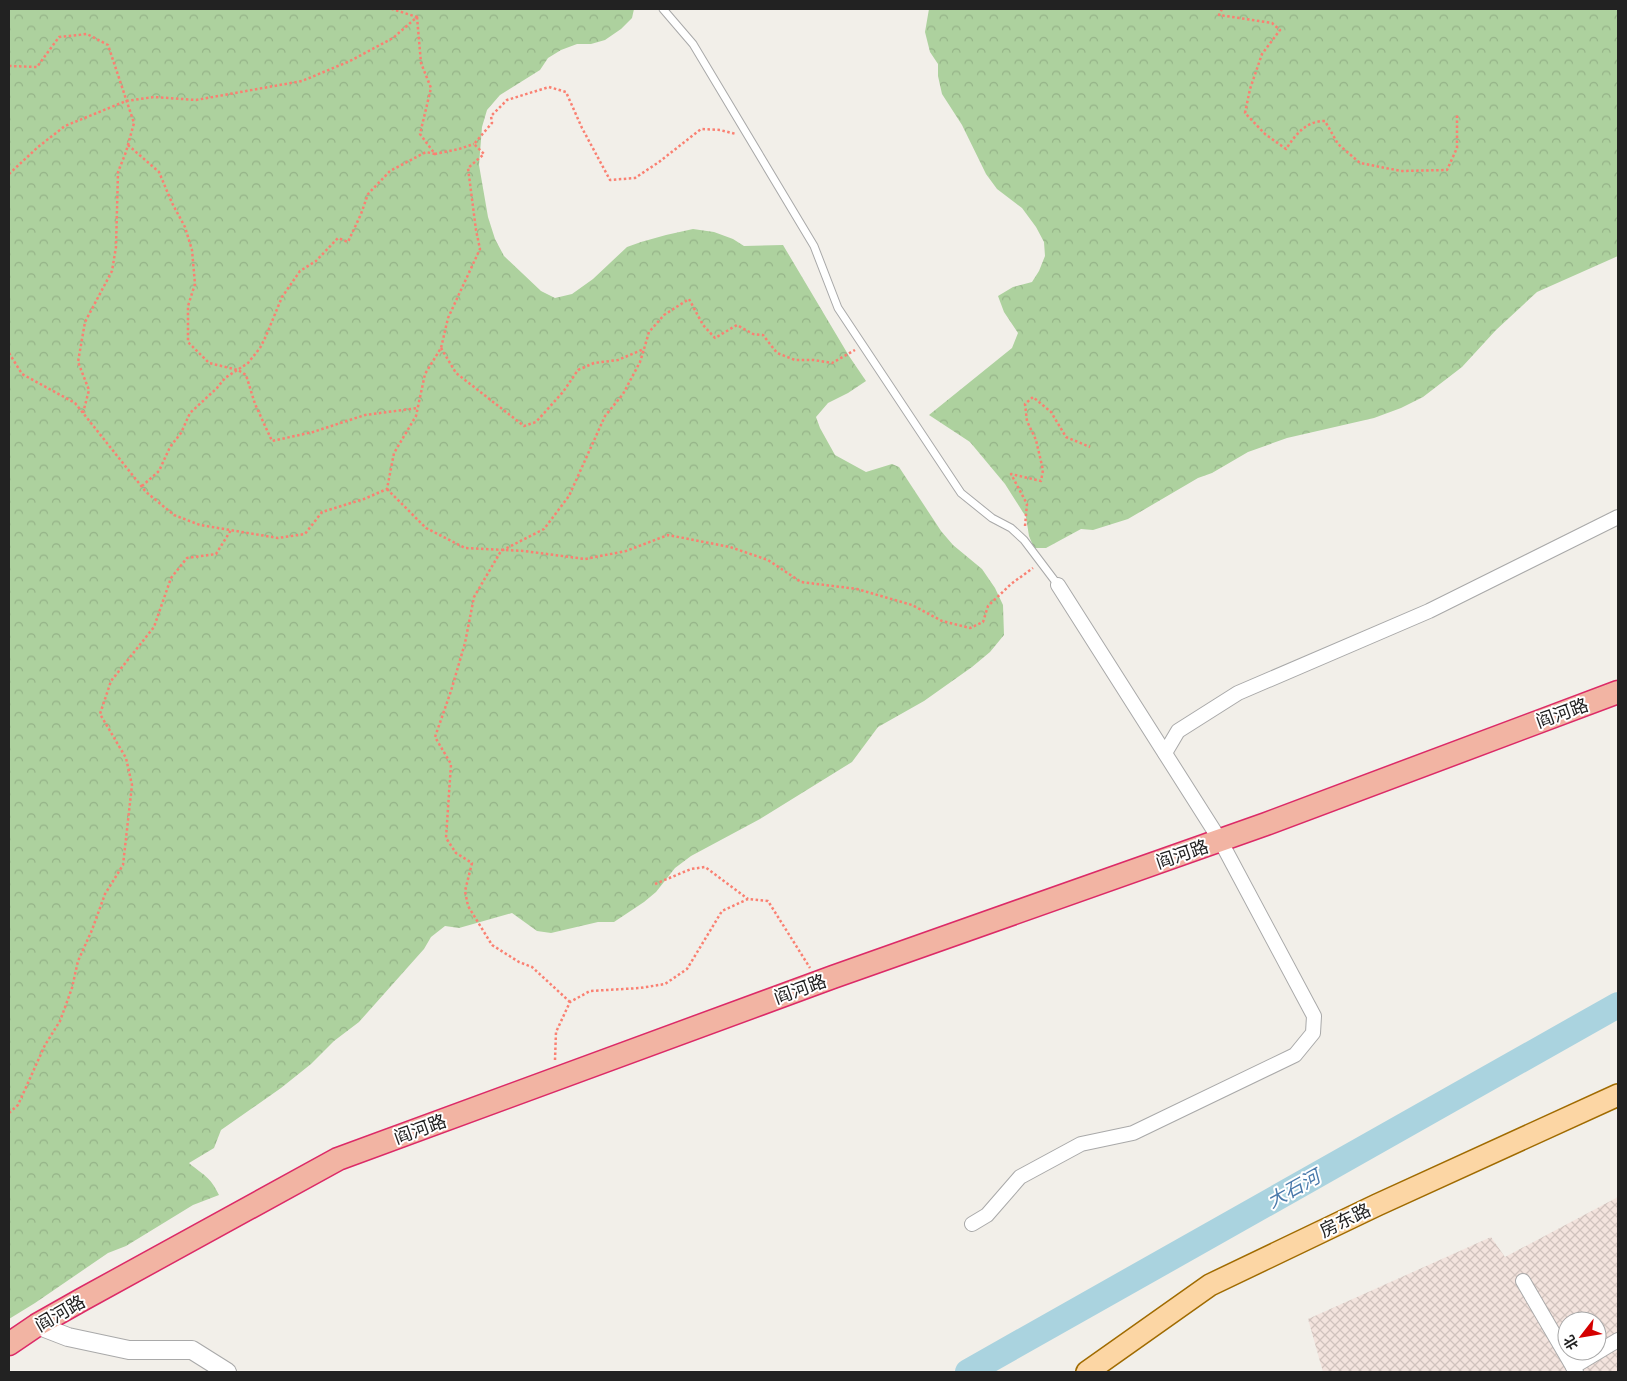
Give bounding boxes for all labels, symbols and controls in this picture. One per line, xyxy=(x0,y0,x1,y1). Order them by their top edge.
street label: 阎河路 xyxy=(1532,691,1592,735)
street label: 阎河路 xyxy=(1152,832,1212,876)
street label: 阎河路 xyxy=(770,967,830,1011)
street label: 阎河路 xyxy=(390,1107,450,1151)
water label: 大石河 xyxy=(1261,1160,1328,1215)
street label: 房东路 xyxy=(1315,1196,1375,1244)
street label: 阎河路 xyxy=(30,1288,90,1338)
north arrow xyxy=(1557,1311,1607,1361)
text: 北 xyxy=(1558,1332,1583,1354)

